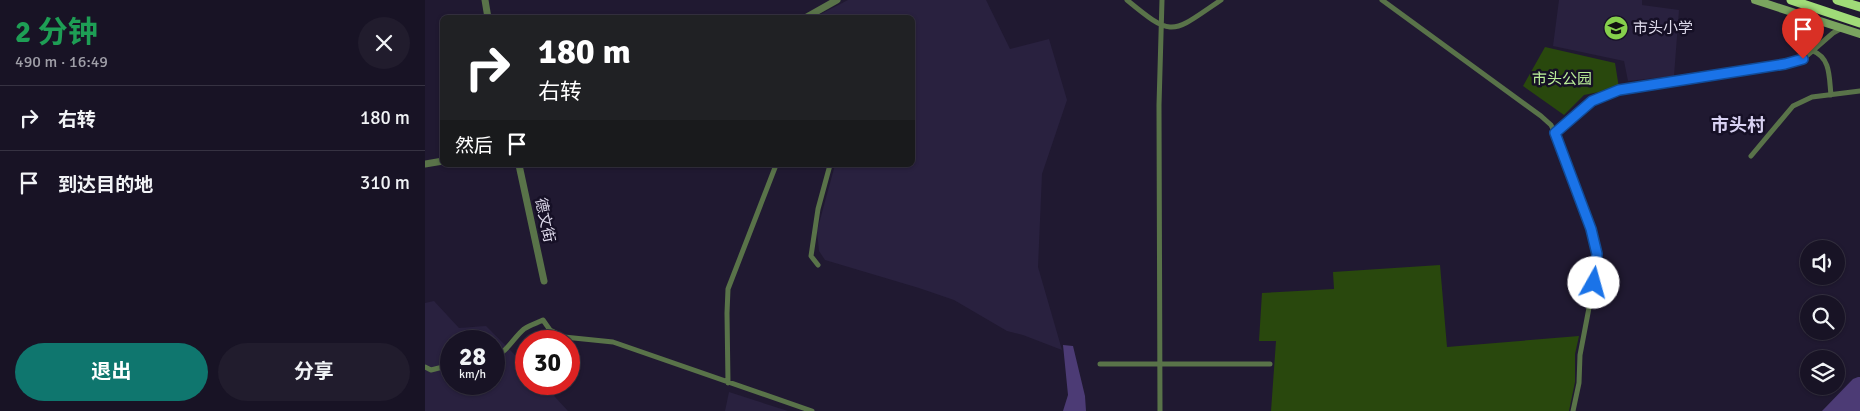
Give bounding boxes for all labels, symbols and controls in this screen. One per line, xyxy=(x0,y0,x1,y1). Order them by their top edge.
pin xyxy=(1782,8,1824,59)
text: 2 分钟 xyxy=(15,14,98,51)
school or university icon: 市头小学 xyxy=(1603,15,1629,41)
icon: arrive xyxy=(1789,15,1817,43)
button: close xyxy=(358,17,410,69)
place label: 市头小学 xyxy=(1633,19,1693,37)
text: 180 m xyxy=(538,30,631,73)
icon: right xyxy=(455,35,520,100)
text: 490 m · 16:49 xyxy=(15,52,108,72)
park label: 市头公园 xyxy=(1532,70,1592,88)
text: 右转 xyxy=(538,78,582,105)
icon: right xyxy=(15,104,43,132)
text: 180 m xyxy=(360,106,410,130)
text: 右转 xyxy=(58,108,96,132)
district label: 市头村 xyxy=(1711,114,1765,136)
icon: arrive xyxy=(503,130,531,158)
text: 然后 xyxy=(455,134,493,158)
icon: arrive xyxy=(15,169,43,197)
text: 310 m xyxy=(360,171,410,195)
text: 到达目的地 xyxy=(58,173,153,197)
street label: 德文街 xyxy=(532,196,558,244)
map controls xyxy=(1800,240,1845,395)
button: sound xyxy=(1800,240,1845,285)
position arrow xyxy=(1567,256,1619,308)
button: search xyxy=(1800,295,1845,340)
speed limit sign: 30 xyxy=(515,330,580,395)
text: 28 xyxy=(459,341,486,372)
button: 退出 xyxy=(15,343,208,401)
button: 分享 xyxy=(218,343,410,401)
button: layers xyxy=(1800,350,1845,395)
text: km/h xyxy=(459,367,486,382)

